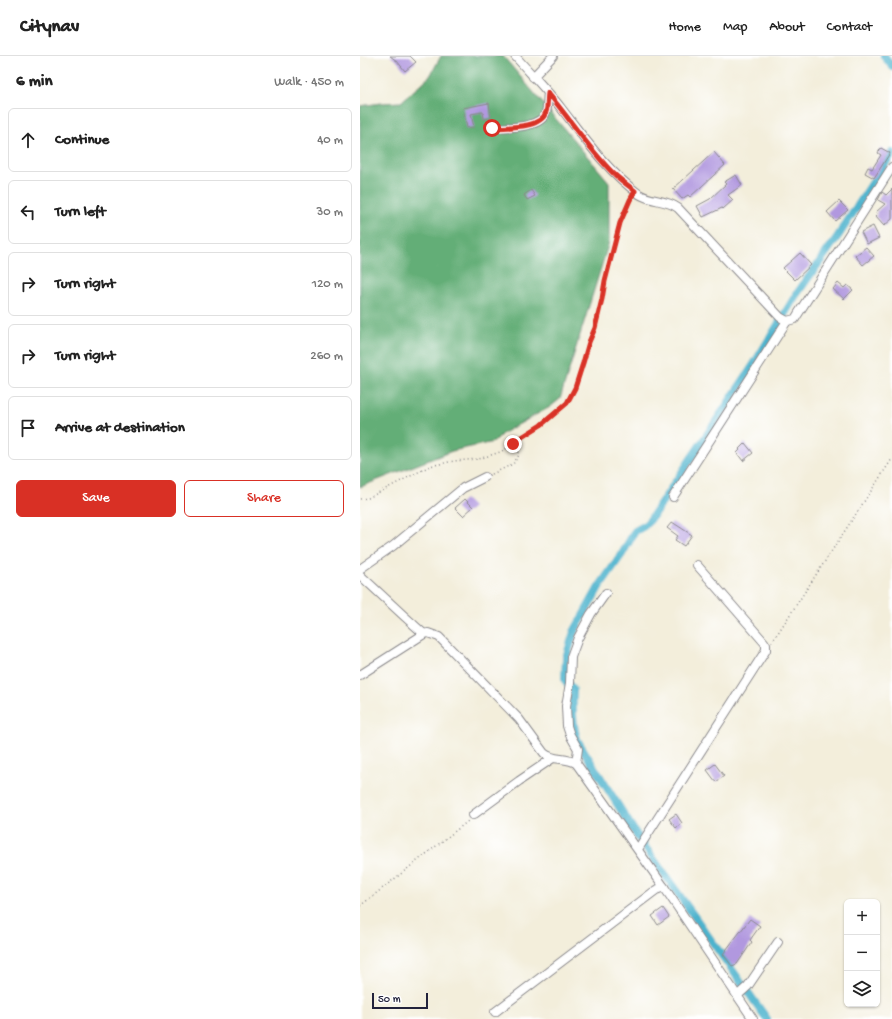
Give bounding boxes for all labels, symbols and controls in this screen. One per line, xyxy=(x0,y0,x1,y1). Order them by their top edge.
text: Citynav xyxy=(20,16,79,39)
text: Home xyxy=(669,19,701,36)
text: Map xyxy=(723,19,747,36)
text: About xyxy=(769,19,805,36)
text: Contact xyxy=(827,19,872,36)
text: 6 min xyxy=(16,72,52,92)
text: Walk · 450 m xyxy=(274,75,344,90)
route start xyxy=(483,119,501,137)
icon: ahead xyxy=(17,129,39,151)
text: Continue xyxy=(55,131,109,149)
text: 40 m xyxy=(317,133,343,148)
icon: left xyxy=(17,201,39,223)
text: Turn left xyxy=(55,203,106,221)
text: 30 m xyxy=(317,205,343,220)
icon: right xyxy=(17,273,39,295)
text: Turn right xyxy=(55,275,115,293)
text: 120 m xyxy=(312,277,343,292)
icon: right xyxy=(17,345,39,367)
text: Turn right xyxy=(55,347,115,365)
text: 260 m xyxy=(310,349,343,364)
icon: arrive xyxy=(17,417,39,439)
text: Arrive at destination xyxy=(55,419,185,437)
route end xyxy=(504,435,522,453)
button: Save xyxy=(16,480,176,517)
button: Share xyxy=(184,480,344,517)
map controls xyxy=(844,899,880,1007)
button: + xyxy=(844,899,880,935)
button: − xyxy=(844,935,880,971)
button: layers xyxy=(844,971,880,1007)
scale bar xyxy=(372,991,428,1010)
text: 50 m xyxy=(378,994,400,1006)

